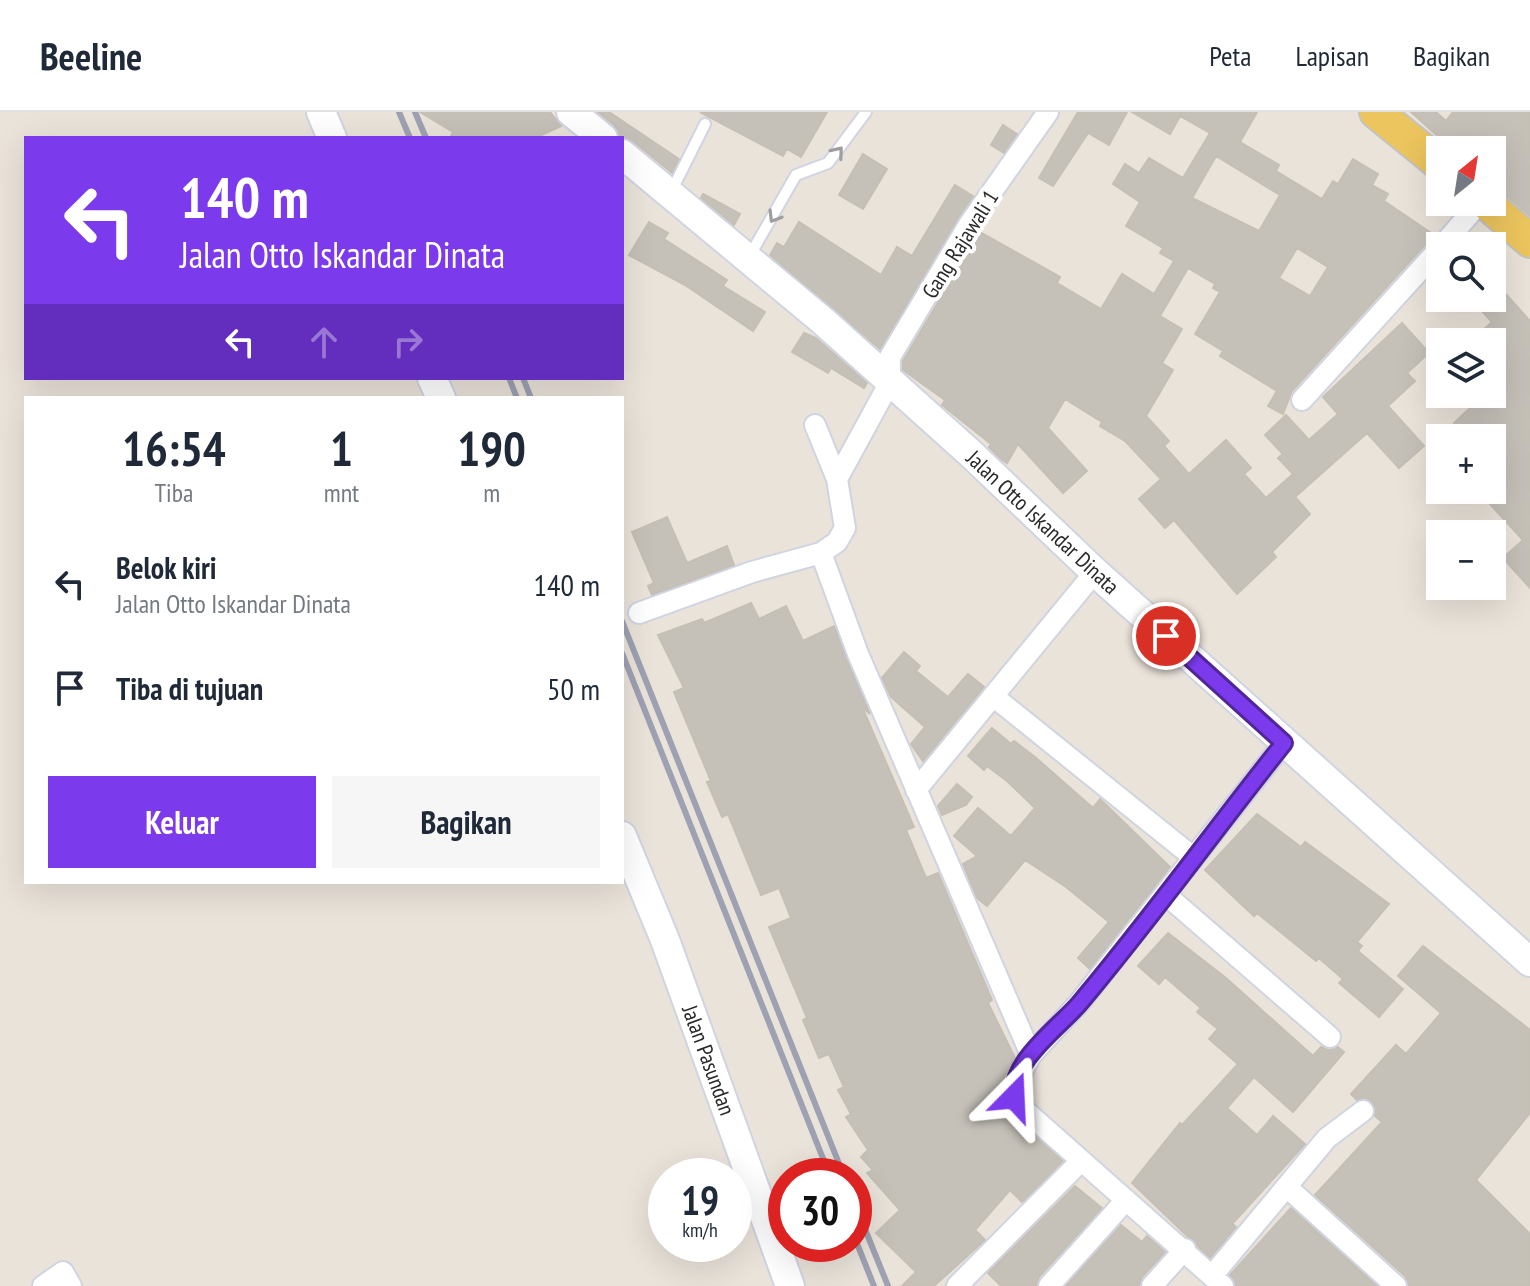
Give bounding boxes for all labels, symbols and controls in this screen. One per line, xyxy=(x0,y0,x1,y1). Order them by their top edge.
text: Beeline xyxy=(40,31,142,80)
text: Peta xyxy=(1209,37,1251,74)
text: Lapisan xyxy=(1295,37,1369,74)
text: Bagikan xyxy=(1413,37,1490,74)
north arrow xyxy=(1426,136,1506,216)
map controls xyxy=(1426,136,1506,600)
one-way arrow xyxy=(828,146,843,161)
text: 140 m xyxy=(180,161,309,233)
icon: left xyxy=(48,168,152,272)
street label: Gang Rajawali 1 xyxy=(916,185,1004,303)
one-way arrow xyxy=(768,208,784,222)
text: Jalan Otto Iskandar Dinata xyxy=(180,231,505,278)
button: search xyxy=(1426,232,1506,312)
icon: left xyxy=(218,320,262,364)
icon: ahead xyxy=(302,320,346,364)
icon: right xyxy=(386,320,430,364)
button: layers xyxy=(1426,328,1506,408)
text: 16:54 xyxy=(122,417,226,479)
text: 1 xyxy=(330,417,353,479)
text: 190 xyxy=(457,417,526,479)
button: + xyxy=(1426,424,1506,504)
street label: Jalan Otto Iskandar Dinata xyxy=(960,443,1125,600)
text: Tiba xyxy=(154,476,193,509)
text: mnt xyxy=(324,476,359,509)
text: m xyxy=(483,476,500,509)
button: − xyxy=(1426,520,1506,600)
text: Belok kiri xyxy=(116,548,217,587)
icon: left xyxy=(48,562,92,606)
text: 140 m xyxy=(534,565,600,604)
text: Jalan Otto Iskandar Dinata xyxy=(116,587,351,620)
pin xyxy=(1132,602,1200,670)
icon: arrive xyxy=(1144,614,1188,658)
icon: arrive xyxy=(48,666,92,710)
text: Tiba di tujuan xyxy=(116,669,263,708)
text: 50 m xyxy=(547,669,600,708)
button: Keluar xyxy=(48,776,316,868)
button: Bagikan xyxy=(332,776,600,868)
street label: Jalan Pasundan xyxy=(676,1000,742,1119)
position arrow xyxy=(972,1055,1056,1139)
speed limit sign: 30 xyxy=(768,1158,872,1262)
text: 19 xyxy=(681,1174,719,1226)
text: km/h xyxy=(682,1217,718,1243)

